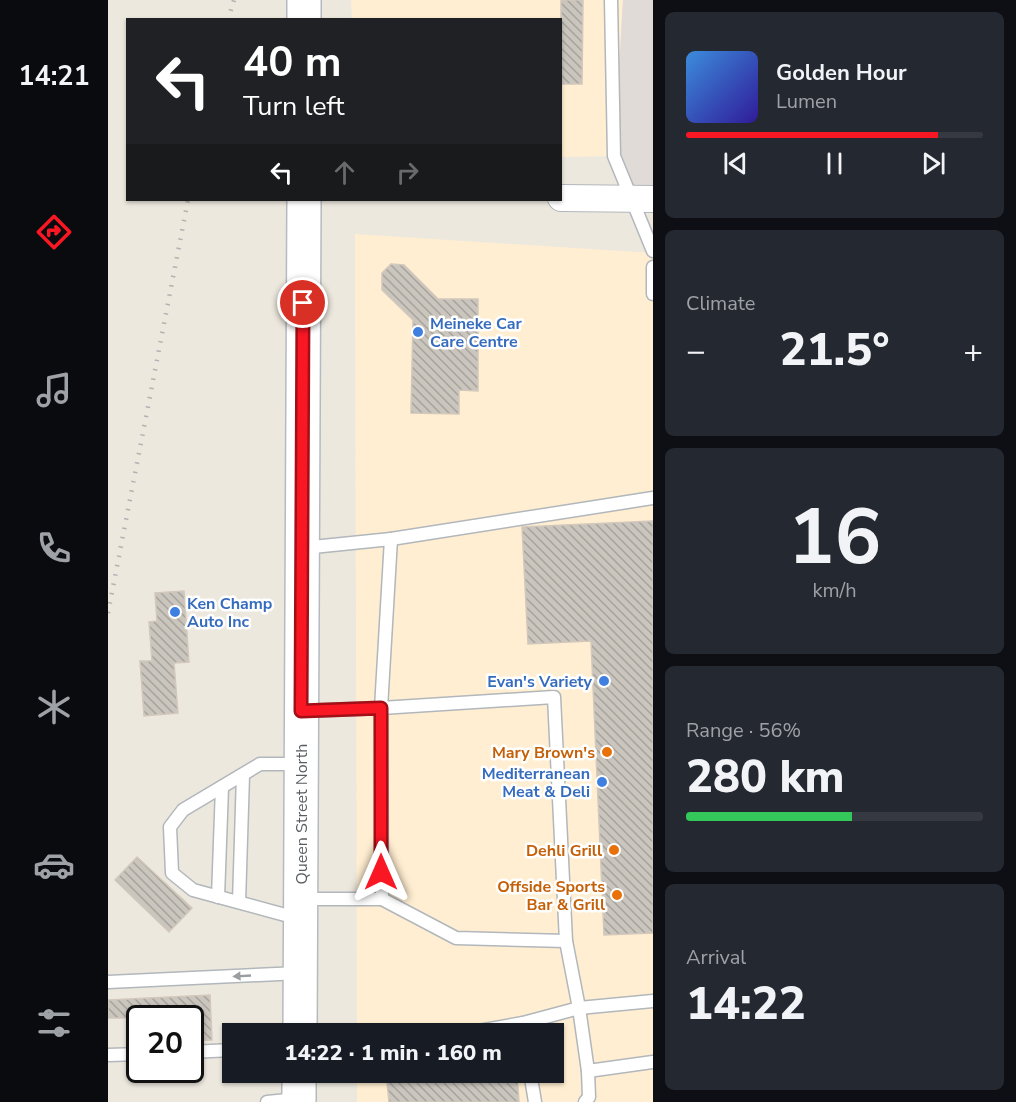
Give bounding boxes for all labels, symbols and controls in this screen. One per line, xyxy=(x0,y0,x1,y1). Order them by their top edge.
text: 40 m xyxy=(243,34,342,91)
icon: left xyxy=(144,42,222,120)
text: 14:21 xyxy=(18,58,90,95)
text: Golden Hour xyxy=(776,58,907,88)
text: Turn left xyxy=(243,88,344,125)
text: Lumen xyxy=(776,88,837,115)
icon: previous xyxy=(719,147,752,180)
icon: pause xyxy=(818,147,851,180)
icon: next xyxy=(917,147,950,180)
icon: left xyxy=(265,156,298,189)
icon: ahead xyxy=(328,156,361,189)
icon: right xyxy=(391,156,424,189)
icon: directions xyxy=(33,211,75,253)
pin xyxy=(277,277,328,328)
icon: arrive xyxy=(286,286,319,319)
text: Climate xyxy=(686,290,755,317)
place label: Meineke Car Care Centre xyxy=(430,313,522,353)
text: 21.5° xyxy=(780,320,889,381)
marker: Meineke Car Care Centre xyxy=(411,325,425,339)
text: − xyxy=(686,329,706,374)
text: + xyxy=(963,329,983,374)
icon: music xyxy=(33,369,75,411)
text: 16 xyxy=(788,484,881,591)
icon: phone xyxy=(33,527,75,569)
text: km/h xyxy=(812,577,857,604)
place label: Ken Champ Auto Inc xyxy=(187,593,272,633)
marker: Ken Champ Auto Inc xyxy=(168,605,182,619)
place label: Evan's Variety xyxy=(487,671,593,693)
marker: Evan's Variety xyxy=(597,674,611,688)
icon: climate xyxy=(33,686,75,728)
text: Range · 56% xyxy=(686,717,801,744)
place label: Mary Brown's xyxy=(492,742,595,764)
street label: Queen Street North xyxy=(291,744,313,884)
marker: Mary Brown's xyxy=(600,745,614,759)
text: 280 km xyxy=(686,747,845,808)
place label: Mediterranean Meat & Deli xyxy=(482,763,590,803)
marker: Mediterranean Meat & Deli xyxy=(595,775,609,789)
position arrow xyxy=(349,840,413,904)
place label: Dehli Grill xyxy=(526,840,602,862)
marker: Dehli Grill xyxy=(607,843,621,857)
icon: car xyxy=(33,844,75,886)
place label: Offside Sports Bar & Grill xyxy=(497,876,605,916)
marker: Offside Sports Bar & Grill xyxy=(610,888,624,902)
text: Arrival xyxy=(686,944,746,971)
one-way arrow xyxy=(232,971,251,980)
text: 14:22 xyxy=(686,974,806,1035)
icon: filters xyxy=(33,1002,75,1044)
speed limit sign: 20 xyxy=(126,1005,204,1083)
text: 14:22 · 1 min · 160 m xyxy=(284,1038,502,1068)

